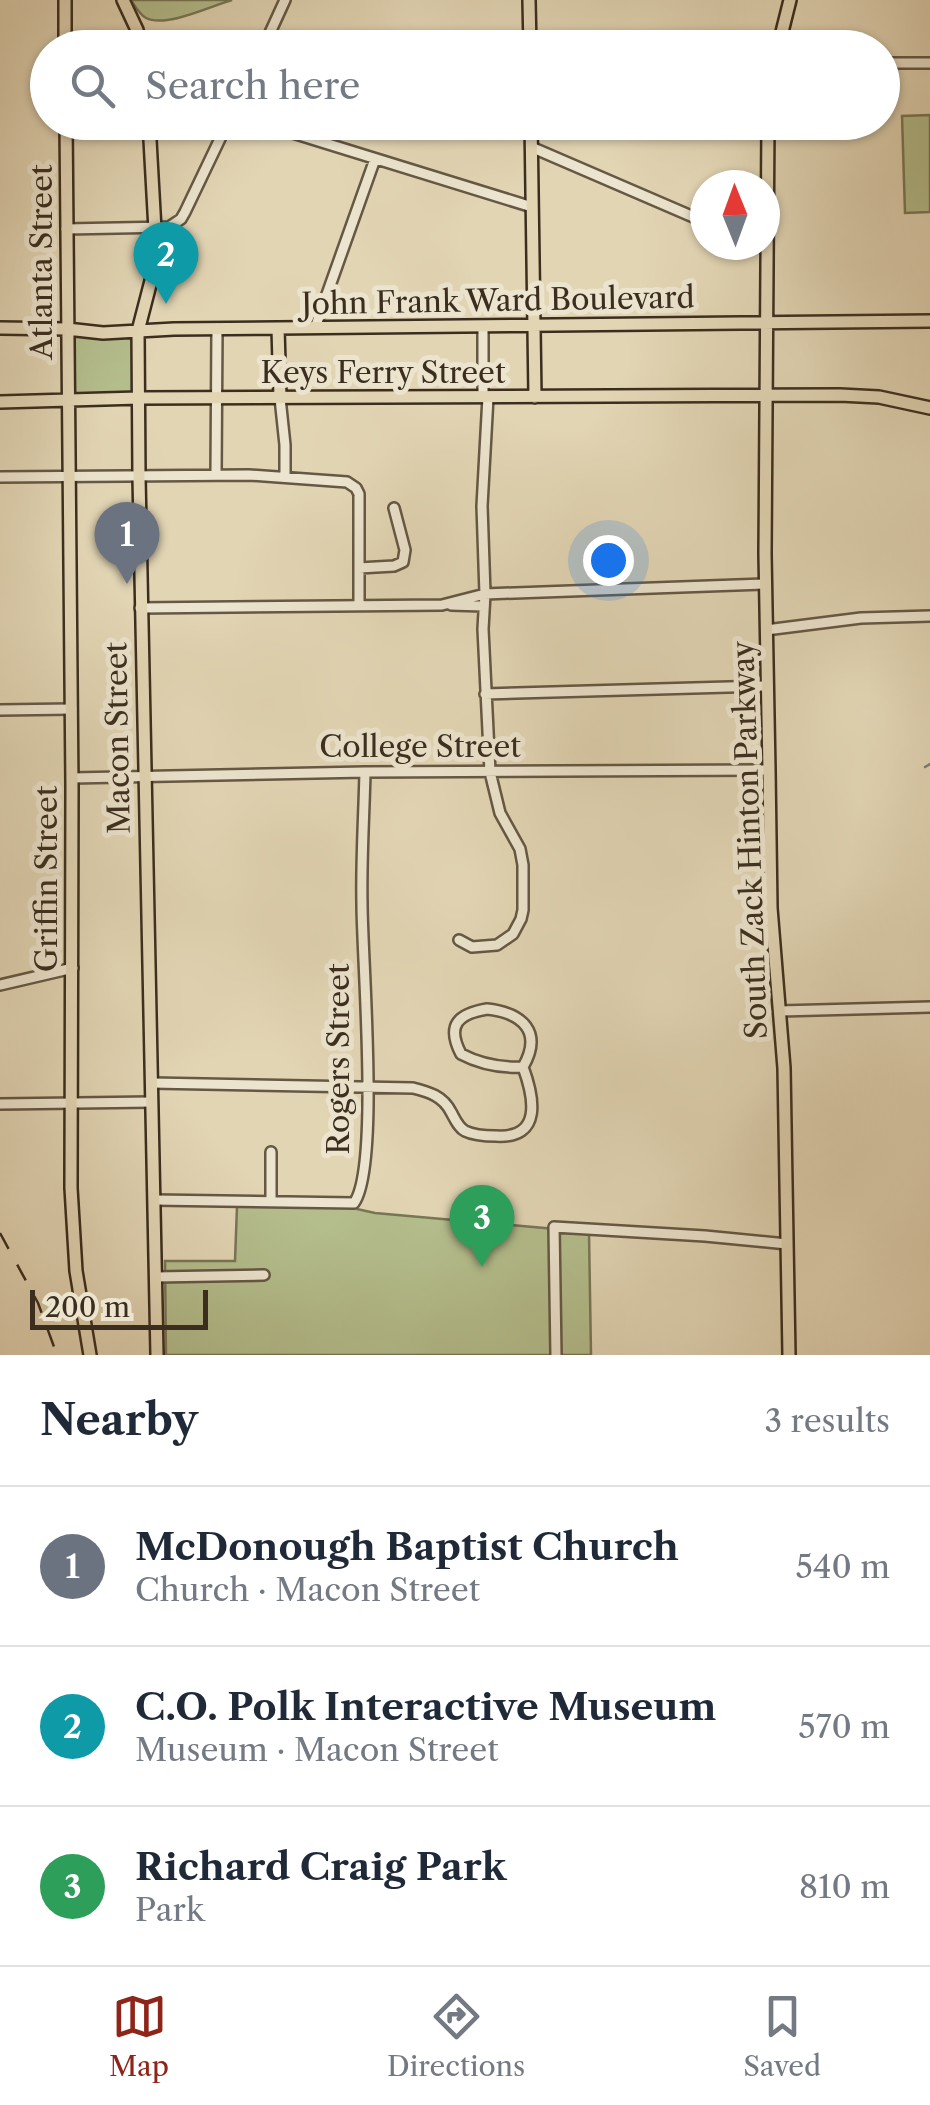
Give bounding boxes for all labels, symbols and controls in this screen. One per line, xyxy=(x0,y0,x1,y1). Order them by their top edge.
search box xyxy=(30,30,900,140)
icon: search xyxy=(65,58,120,113)
text: Search here xyxy=(145,62,360,109)
street label: Atlanta Street xyxy=(23,164,60,361)
north arrow xyxy=(690,170,780,260)
pin: 2 xyxy=(134,222,198,304)
street label: John Frank Ward Boulevard xyxy=(297,279,695,323)
street label: Keys Ferry Street xyxy=(260,354,506,391)
pin: 1 xyxy=(94,502,160,584)
your location xyxy=(583,535,634,586)
street label: South Zack Hinton Parkway xyxy=(724,640,775,1040)
street label: Macon Street xyxy=(97,641,138,834)
street label: College Street xyxy=(319,728,521,765)
street label: Griffin Street xyxy=(28,785,65,972)
street label: Rogers Street xyxy=(320,963,357,1155)
pin: 3 xyxy=(450,1184,514,1267)
scale bar xyxy=(30,1285,208,1330)
text: 200 m xyxy=(45,1290,130,1324)
text: Nearby xyxy=(40,1394,198,1446)
text: 3 results xyxy=(764,1401,890,1440)
text: McDonough Baptist Church xyxy=(135,1523,679,1570)
text: 1 xyxy=(65,1547,80,1586)
text: 540 m xyxy=(796,1547,890,1586)
text: Church · Macon Street xyxy=(135,1570,480,1609)
text: C.O. Polk Interactive Museum xyxy=(135,1683,716,1730)
text: 2 xyxy=(63,1707,82,1746)
text: 570 m xyxy=(798,1707,890,1746)
text: Museum · Macon Street xyxy=(135,1730,499,1769)
text: Richard Craig Park xyxy=(135,1843,507,1890)
text: 3 xyxy=(63,1867,82,1906)
text: 810 m xyxy=(799,1867,890,1906)
text: Park xyxy=(135,1890,205,1929)
tab: Map xyxy=(109,1989,169,2083)
tab: Directions xyxy=(387,1989,525,2083)
tab: Saved xyxy=(743,1989,821,2083)

